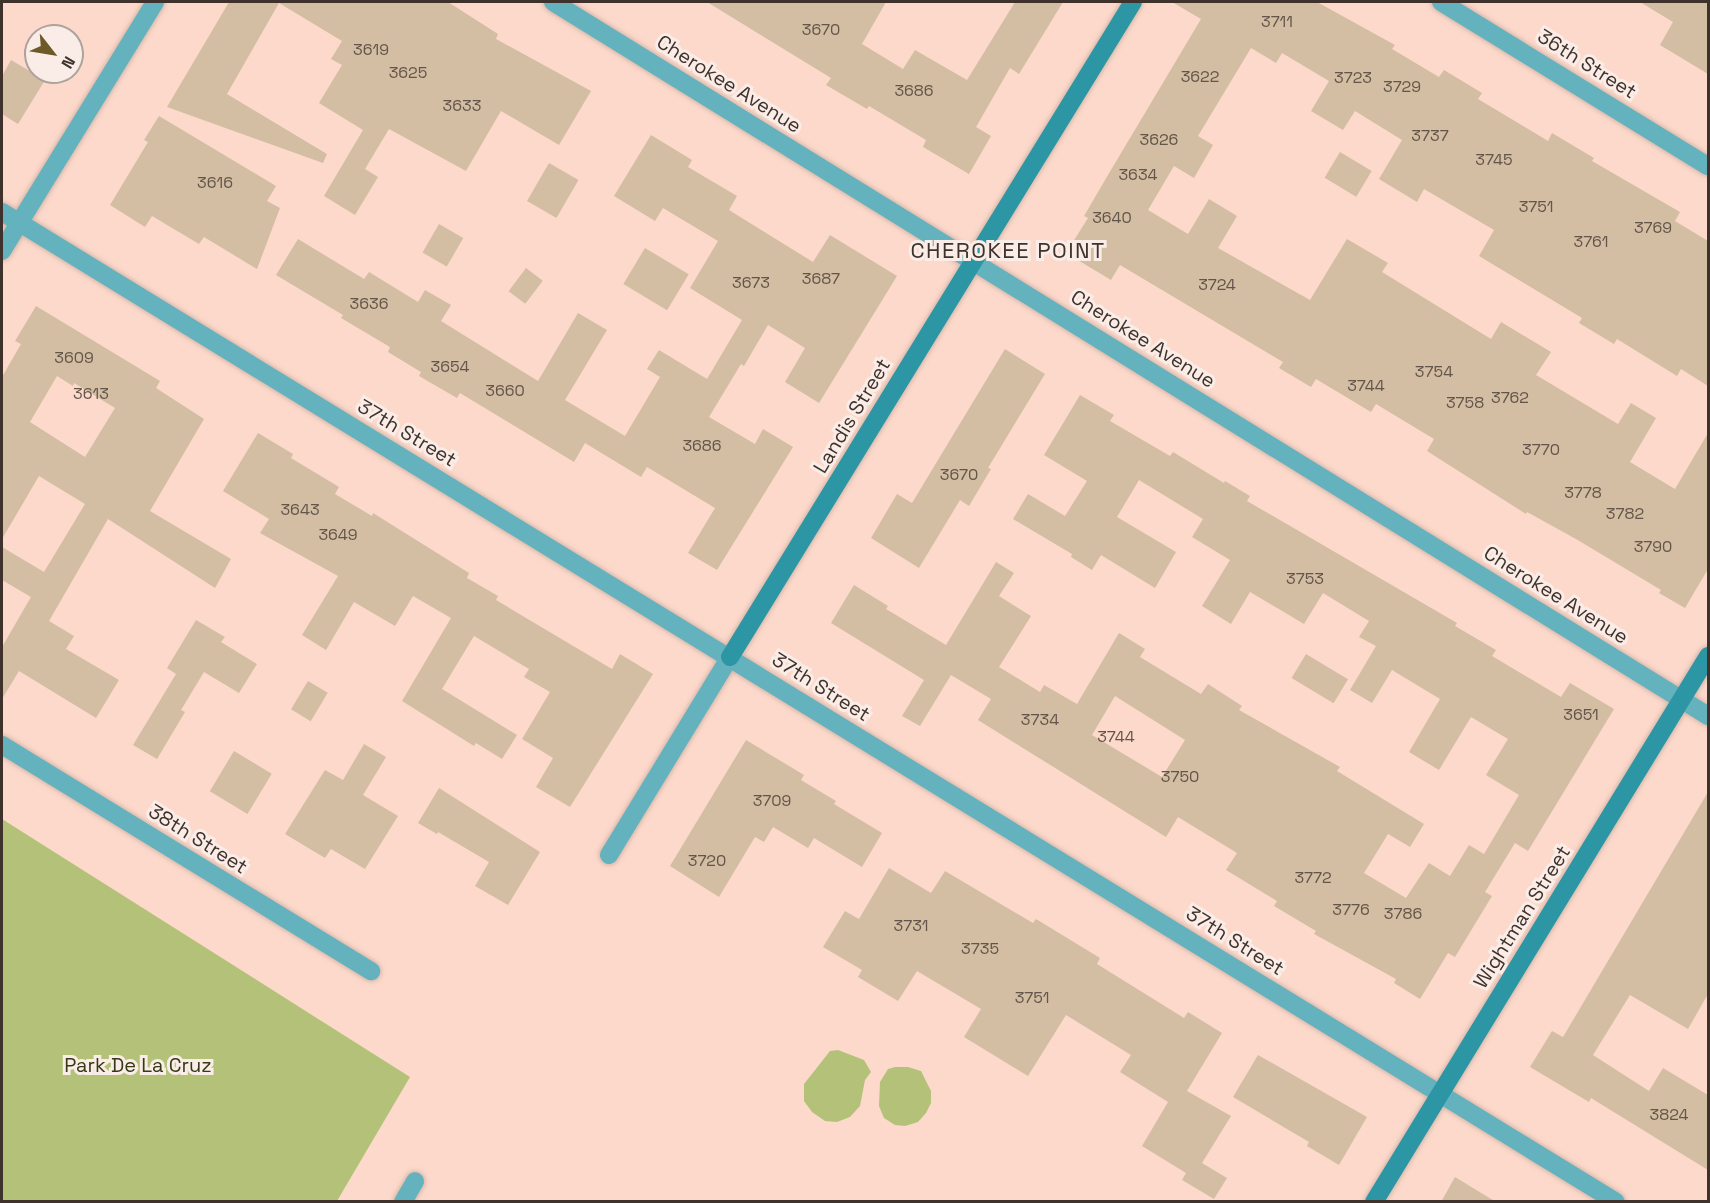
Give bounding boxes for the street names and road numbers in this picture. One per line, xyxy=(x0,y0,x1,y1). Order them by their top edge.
street label: 36th Street xyxy=(1533,24,1641,104)
street label: Cherokee Avenue xyxy=(652,30,806,138)
street label: Cherokee Avenue xyxy=(1066,285,1220,393)
street label: Landis Street xyxy=(808,354,896,478)
street label: 37th Street xyxy=(353,394,461,472)
street label: Cherokee Avenue xyxy=(1479,541,1633,649)
street label: 37th Street xyxy=(768,647,874,727)
street label: 38th Street xyxy=(144,799,252,879)
street label: Wightman Street xyxy=(1468,841,1576,993)
street label: 37th Street xyxy=(1182,901,1288,981)

